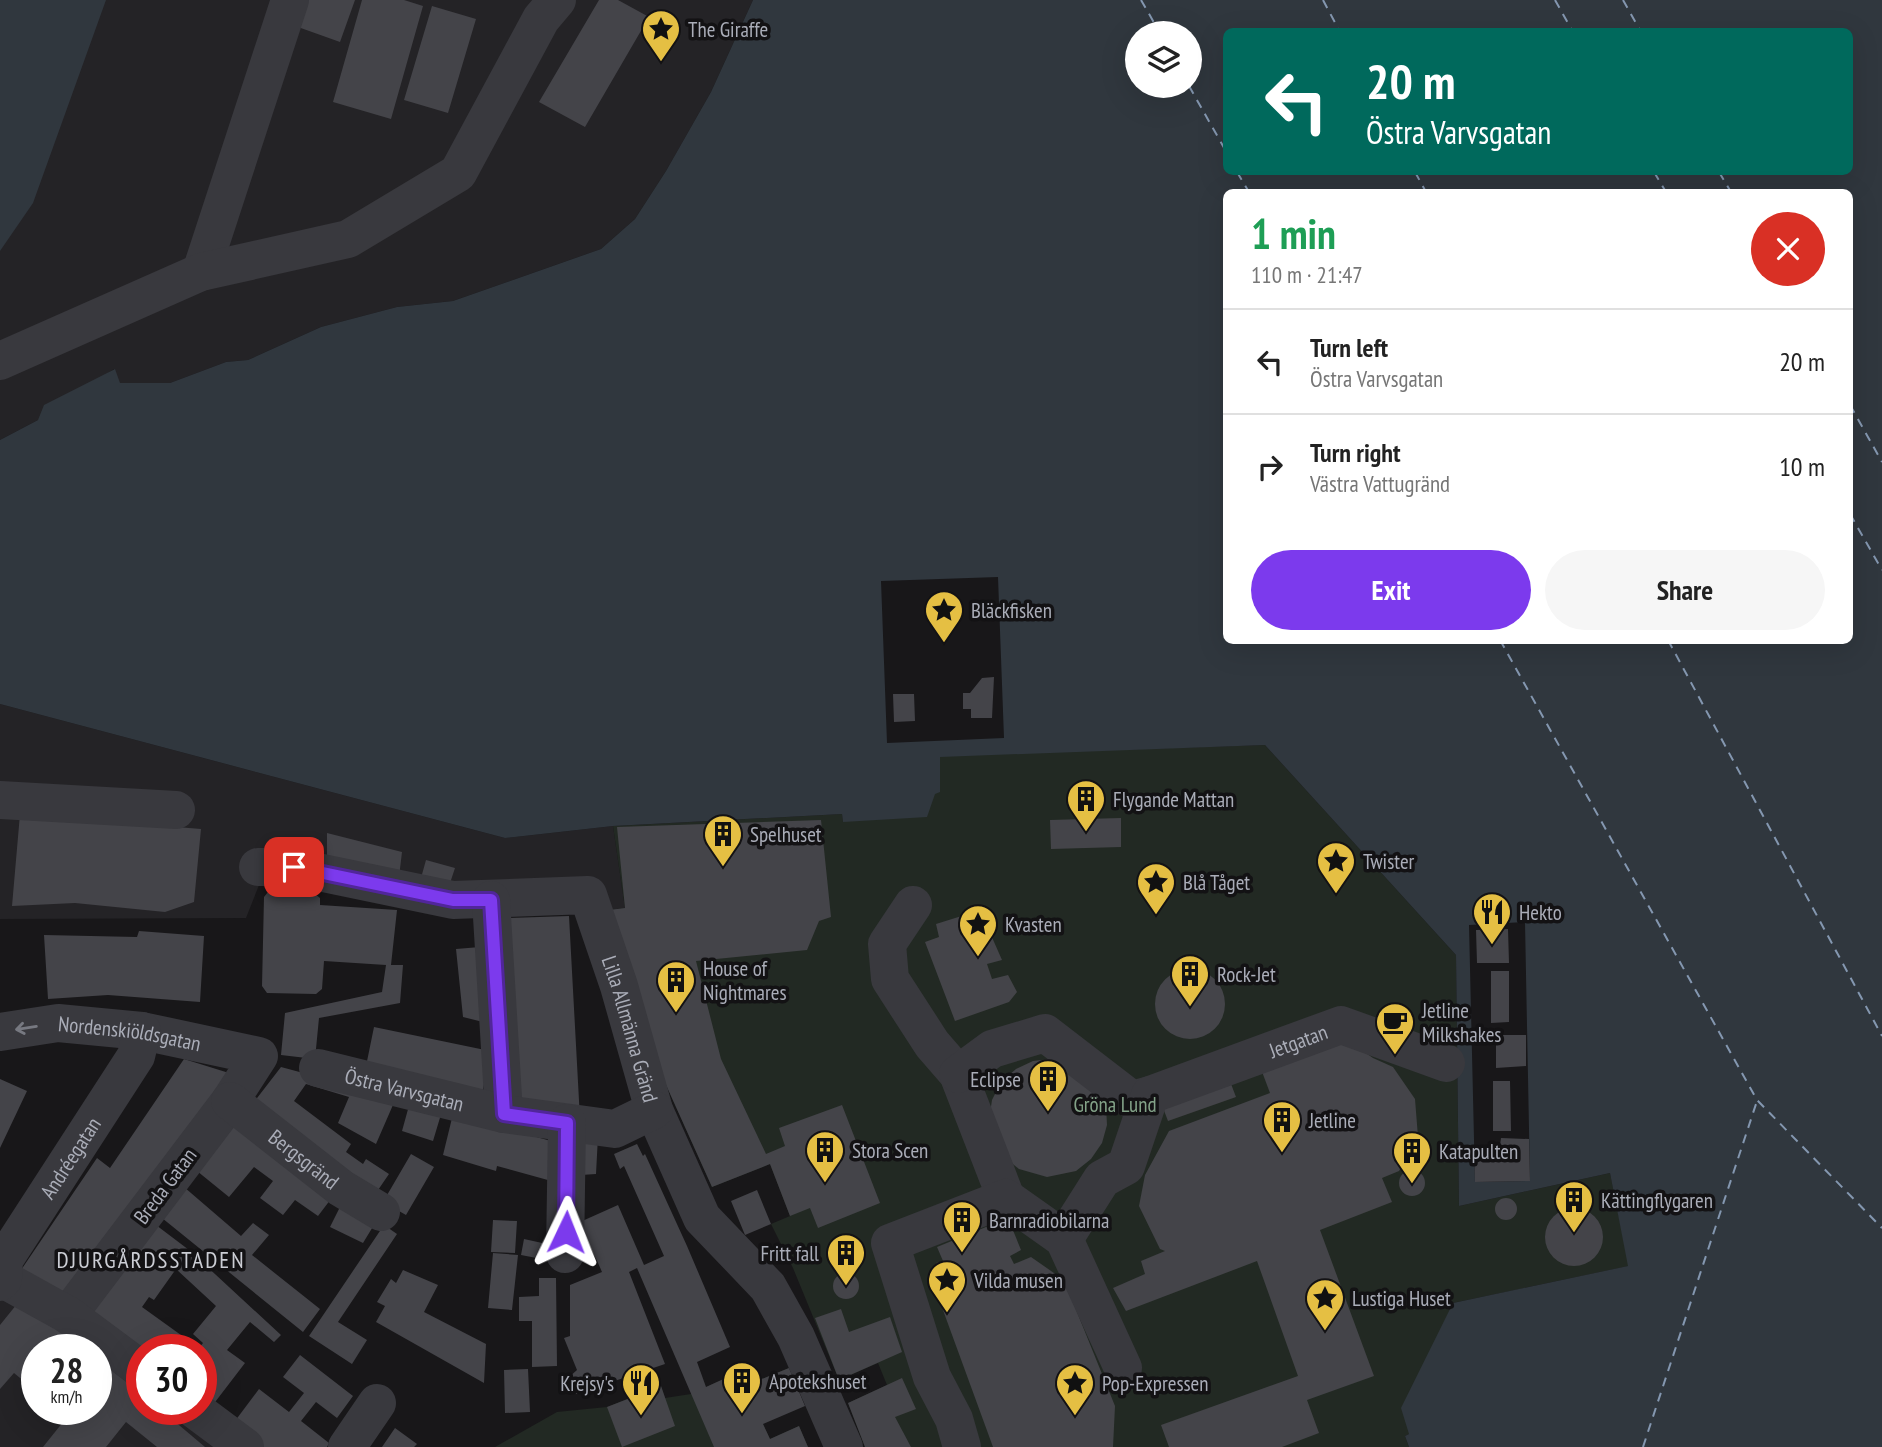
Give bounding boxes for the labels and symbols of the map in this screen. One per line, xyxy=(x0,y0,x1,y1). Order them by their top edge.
place icon: The Giraffe xyxy=(640,8,682,63)
place label: The Giraffe xyxy=(688,16,768,43)
place icon: Bläckfisken xyxy=(923,589,965,644)
place label: Bläckfisken xyxy=(971,597,1052,624)
building icon: Flygande Mattan xyxy=(1065,778,1107,833)
place label: Flygande Mattan xyxy=(1113,786,1234,813)
building icon: Spelhuset xyxy=(702,813,744,868)
place label: Spelhuset xyxy=(750,821,822,848)
pin xyxy=(264,837,324,897)
place icon: Twister xyxy=(1315,840,1357,895)
place label: Twister xyxy=(1363,848,1415,875)
place icon: Blå Tåget xyxy=(1135,861,1177,916)
place label: Blå Tåget xyxy=(1183,869,1250,896)
restaurant icon: Hekto xyxy=(1471,891,1513,946)
place label: Hekto xyxy=(1519,899,1562,926)
place icon: Kvasten xyxy=(957,903,999,958)
place label: Kvasten xyxy=(1005,911,1062,938)
street label: Lilla Allmänna Gränd xyxy=(596,952,665,1105)
building icon: Rock-Jet xyxy=(1169,953,1211,1008)
place label: House of Nightmares xyxy=(703,955,787,1006)
building icon: House of Nightmares xyxy=(655,959,697,1014)
place label: Rock-Jet xyxy=(1217,961,1276,988)
place label: Jetline Milkshakes xyxy=(1421,997,1501,1048)
cafe icon: Jetline Milkshakes xyxy=(1374,1001,1416,1056)
street label: Nordenskiöldsgatan xyxy=(57,1010,203,1057)
street label: Jetgatan xyxy=(1264,1018,1331,1064)
one-way arrow xyxy=(15,1022,38,1035)
building icon: Eclipse xyxy=(1027,1058,1069,1113)
street label: Östra Varvsgatan xyxy=(342,1062,467,1117)
place label: Eclipse xyxy=(970,1066,1021,1093)
park label: Gröna Lund xyxy=(1073,1091,1157,1118)
building icon: Jetline xyxy=(1261,1099,1303,1154)
place label: Jetline xyxy=(1308,1107,1356,1134)
street label: Andréegatan xyxy=(34,1112,106,1204)
street label: Bergsgränd xyxy=(263,1123,345,1195)
building icon: Stora Scen xyxy=(804,1129,846,1184)
building icon: Katapulten xyxy=(1391,1130,1433,1185)
place label: Stora Scen xyxy=(852,1137,928,1164)
place label: Katapulten xyxy=(1439,1138,1518,1165)
street label: Breda Gatan xyxy=(128,1143,202,1229)
building icon: Kättingflygaren xyxy=(1553,1179,1595,1234)
place label: Kättingflygaren xyxy=(1601,1187,1713,1214)
position arrow xyxy=(529,1195,603,1269)
building icon: Barnradiobilarna xyxy=(941,1199,983,1254)
place label: Barnradiobilarna xyxy=(989,1207,1109,1234)
building icon: Fritt fall xyxy=(825,1232,867,1287)
place label: Fritt fall xyxy=(760,1240,819,1267)
district label: DJURGÅRDSSTADEN xyxy=(56,1245,246,1274)
place icon: Vilda musen xyxy=(926,1259,968,1314)
place label: Vilda musen xyxy=(973,1267,1063,1294)
place icon: Lustiga Huset xyxy=(1304,1277,1346,1332)
place label: Lustiga Huset xyxy=(1352,1285,1451,1312)
speed limit sign: 30 xyxy=(126,1334,217,1425)
building icon: Apotekshuset xyxy=(721,1360,763,1415)
restaurant icon: Krejsy's xyxy=(620,1362,662,1417)
place icon: Pop-Expressen xyxy=(1054,1362,1096,1417)
place label: Apotekshuset xyxy=(769,1368,867,1395)
place label: Krejsy's xyxy=(560,1370,614,1397)
place label: Pop-Expressen xyxy=(1102,1370,1209,1397)

